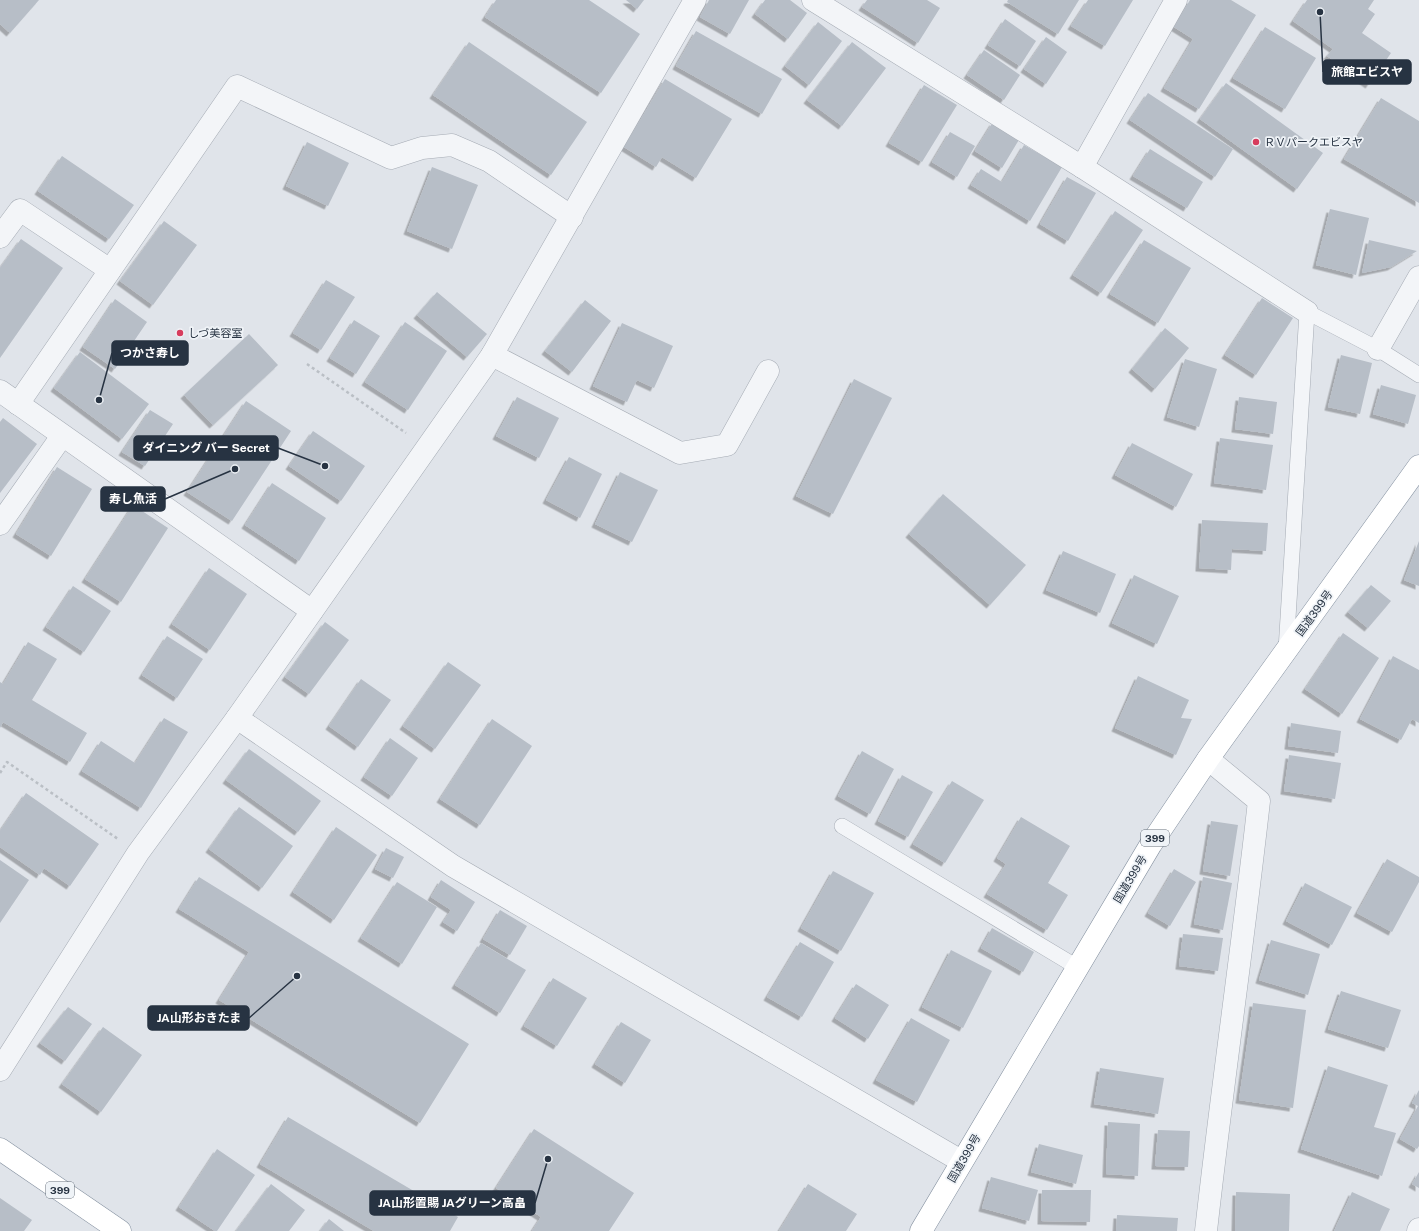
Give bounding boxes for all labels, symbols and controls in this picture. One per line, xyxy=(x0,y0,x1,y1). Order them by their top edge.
callout: 旅館エビスヤ xyxy=(1323,60,1411,84)
text: 旅館エビスヤ xyxy=(1331,65,1403,79)
place label: ＲＶパークエビスヤ xyxy=(1264,136,1363,148)
marker: ＲＶパークエビスヤ xyxy=(1251,137,1261,147)
place label: しづ美容室 xyxy=(188,327,242,339)
marker: しづ美容室 xyxy=(175,328,185,338)
callout: つかさ寿し xyxy=(112,341,188,365)
text: つかさ寿し xyxy=(120,346,180,360)
callout: ダイニング バー Secret xyxy=(134,436,278,460)
text: ダイニング バー Secret xyxy=(142,441,270,455)
callout: 寿し魚活 xyxy=(101,487,165,511)
text: 寿し魚活 xyxy=(109,492,157,506)
street label: 国道399号 xyxy=(1293,588,1335,638)
road number: 399 xyxy=(1141,830,1169,846)
street label: 国道399号 xyxy=(1111,853,1149,905)
callout: JA山形おきたま xyxy=(148,1006,249,1030)
text: JA山形おきたま xyxy=(157,1011,241,1025)
street label: 国道399号 xyxy=(945,1132,983,1184)
road number: 399 xyxy=(46,1182,74,1198)
callout: JA山形置賜 JAグリーン高畠 xyxy=(370,1191,535,1215)
text: JA山形置賜 JAグリーン高畠 xyxy=(378,1196,526,1210)

